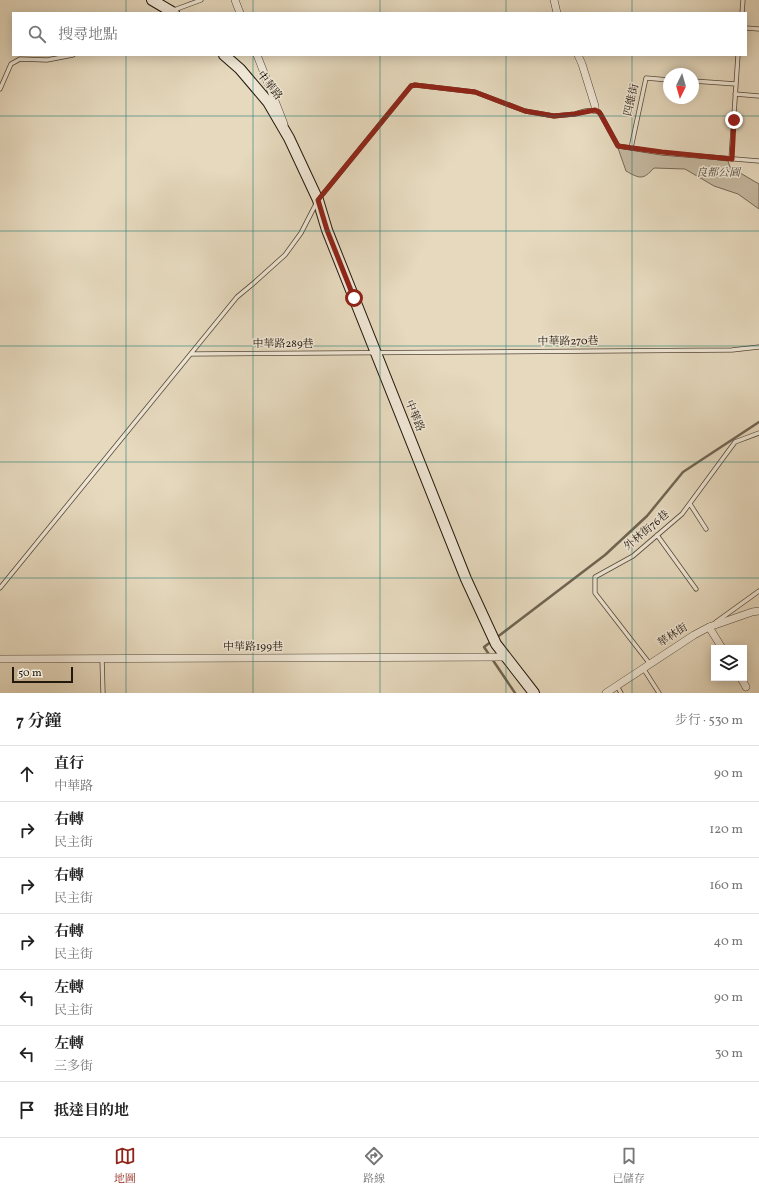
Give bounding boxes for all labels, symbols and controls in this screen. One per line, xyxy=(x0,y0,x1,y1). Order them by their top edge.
search box xyxy=(12,12,747,56)
icon: search xyxy=(26,23,48,45)
text: 搜尋地點 xyxy=(58,25,118,46)
street label: 中華路 xyxy=(253,68,285,104)
north arrow xyxy=(663,68,699,104)
street label: 四維街 xyxy=(621,82,643,118)
route end xyxy=(725,111,743,129)
park label: 良都公園 xyxy=(696,166,742,181)
route start xyxy=(345,289,363,307)
street label: 中華路270巷 xyxy=(537,334,599,350)
street label: 中華路289巷 xyxy=(252,337,314,352)
street label: 中華路 xyxy=(401,398,427,434)
street label: 外林街76巷 xyxy=(621,508,673,554)
street label: 華林街 xyxy=(655,621,691,651)
street label: 中華路199巷 xyxy=(223,640,283,655)
map controls xyxy=(711,645,747,681)
button: layers xyxy=(711,645,747,681)
scale bar xyxy=(12,665,73,684)
text: 50 m xyxy=(18,666,42,681)
text: 7 分鐘 xyxy=(16,710,62,733)
text: 步行 · 530 m xyxy=(675,712,743,730)
text: 直行 xyxy=(54,754,84,775)
icon: ahead xyxy=(16,763,38,785)
text: 90 m xyxy=(714,765,743,783)
text: 中華路 xyxy=(54,778,93,796)
text: 右轉 xyxy=(54,810,84,831)
icon: right xyxy=(16,819,38,841)
text: 120 m xyxy=(709,821,743,839)
text: 民主街 xyxy=(54,834,93,852)
text: 右轉 xyxy=(54,866,84,887)
icon: right xyxy=(16,875,38,897)
text: 160 m xyxy=(709,877,743,895)
text: 民主街 xyxy=(54,890,93,908)
text: 右轉 xyxy=(54,922,84,943)
icon: right xyxy=(16,931,38,953)
text: 40 m xyxy=(714,933,743,951)
text: 民主街 xyxy=(54,946,93,964)
text: 左轉 xyxy=(54,978,84,999)
icon: left xyxy=(16,987,38,1009)
text: 90 m xyxy=(714,989,743,1007)
text: 民主街 xyxy=(54,1002,93,1020)
text: 左轉 xyxy=(54,1034,84,1055)
icon: left xyxy=(16,1043,38,1065)
text: 30 m xyxy=(715,1045,743,1063)
text: 三多街 xyxy=(54,1058,93,1076)
icon: arrive xyxy=(16,1099,38,1121)
text: 抵達目的地 xyxy=(54,1101,129,1122)
tab: 地圖 xyxy=(114,1145,136,1187)
tab: 路線 xyxy=(363,1145,385,1187)
tab: 已儲存 xyxy=(612,1145,645,1187)

